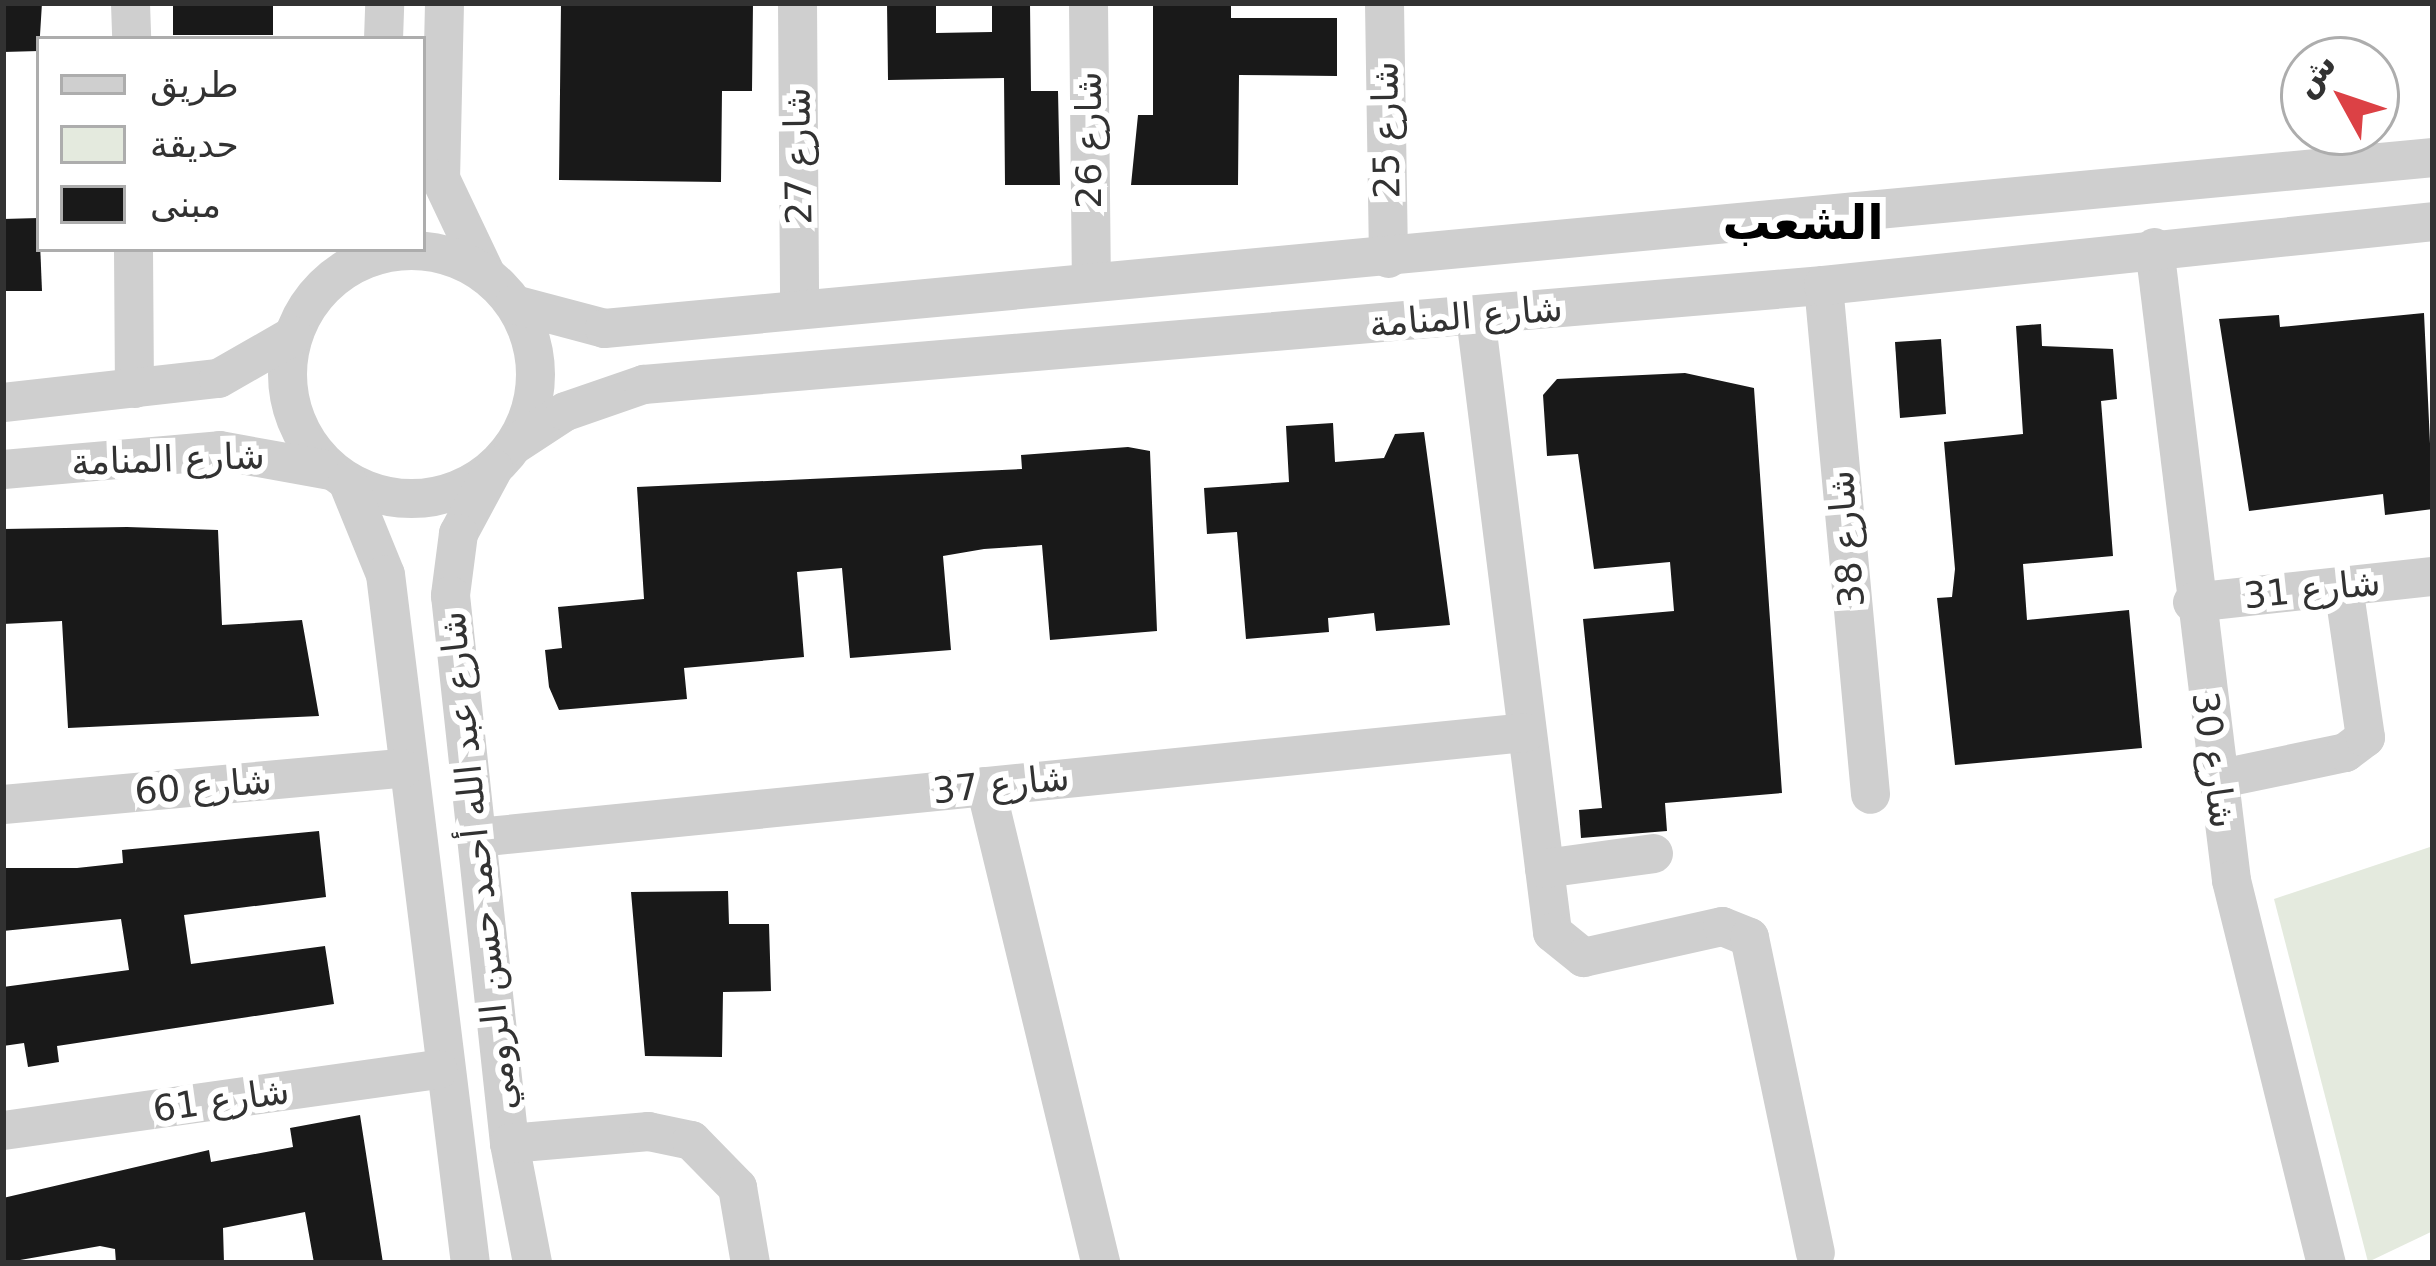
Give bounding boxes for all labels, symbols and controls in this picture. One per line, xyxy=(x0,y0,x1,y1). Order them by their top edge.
legend xyxy=(36,36,426,252)
north arrow xyxy=(2280,36,2400,156)
text: ش xyxy=(2285,44,2344,104)
street label: شارع 25 xyxy=(1363,61,1409,199)
text: طريق xyxy=(150,64,239,105)
street label: شارع 26 xyxy=(1067,71,1111,209)
street label: شارع 27 xyxy=(775,87,821,225)
text: حديقة xyxy=(150,124,239,165)
text: مبنى xyxy=(150,184,221,225)
district label: الشعب xyxy=(1722,194,1884,252)
street label: شارع المنامة xyxy=(1368,286,1564,346)
street label: شارع المنامة xyxy=(70,434,266,484)
street label: شارع 38 xyxy=(1819,469,1873,609)
street label: شارع 31 xyxy=(2241,560,2383,618)
street label: شارع عبد الله أحمد حسن الرومي xyxy=(430,609,526,1113)
street label: شارع 30 xyxy=(2183,689,2245,831)
street label: شارع 37 xyxy=(930,755,1072,813)
street label: شارع 60 xyxy=(133,759,273,813)
street label: شارع 61 xyxy=(150,1069,292,1131)

